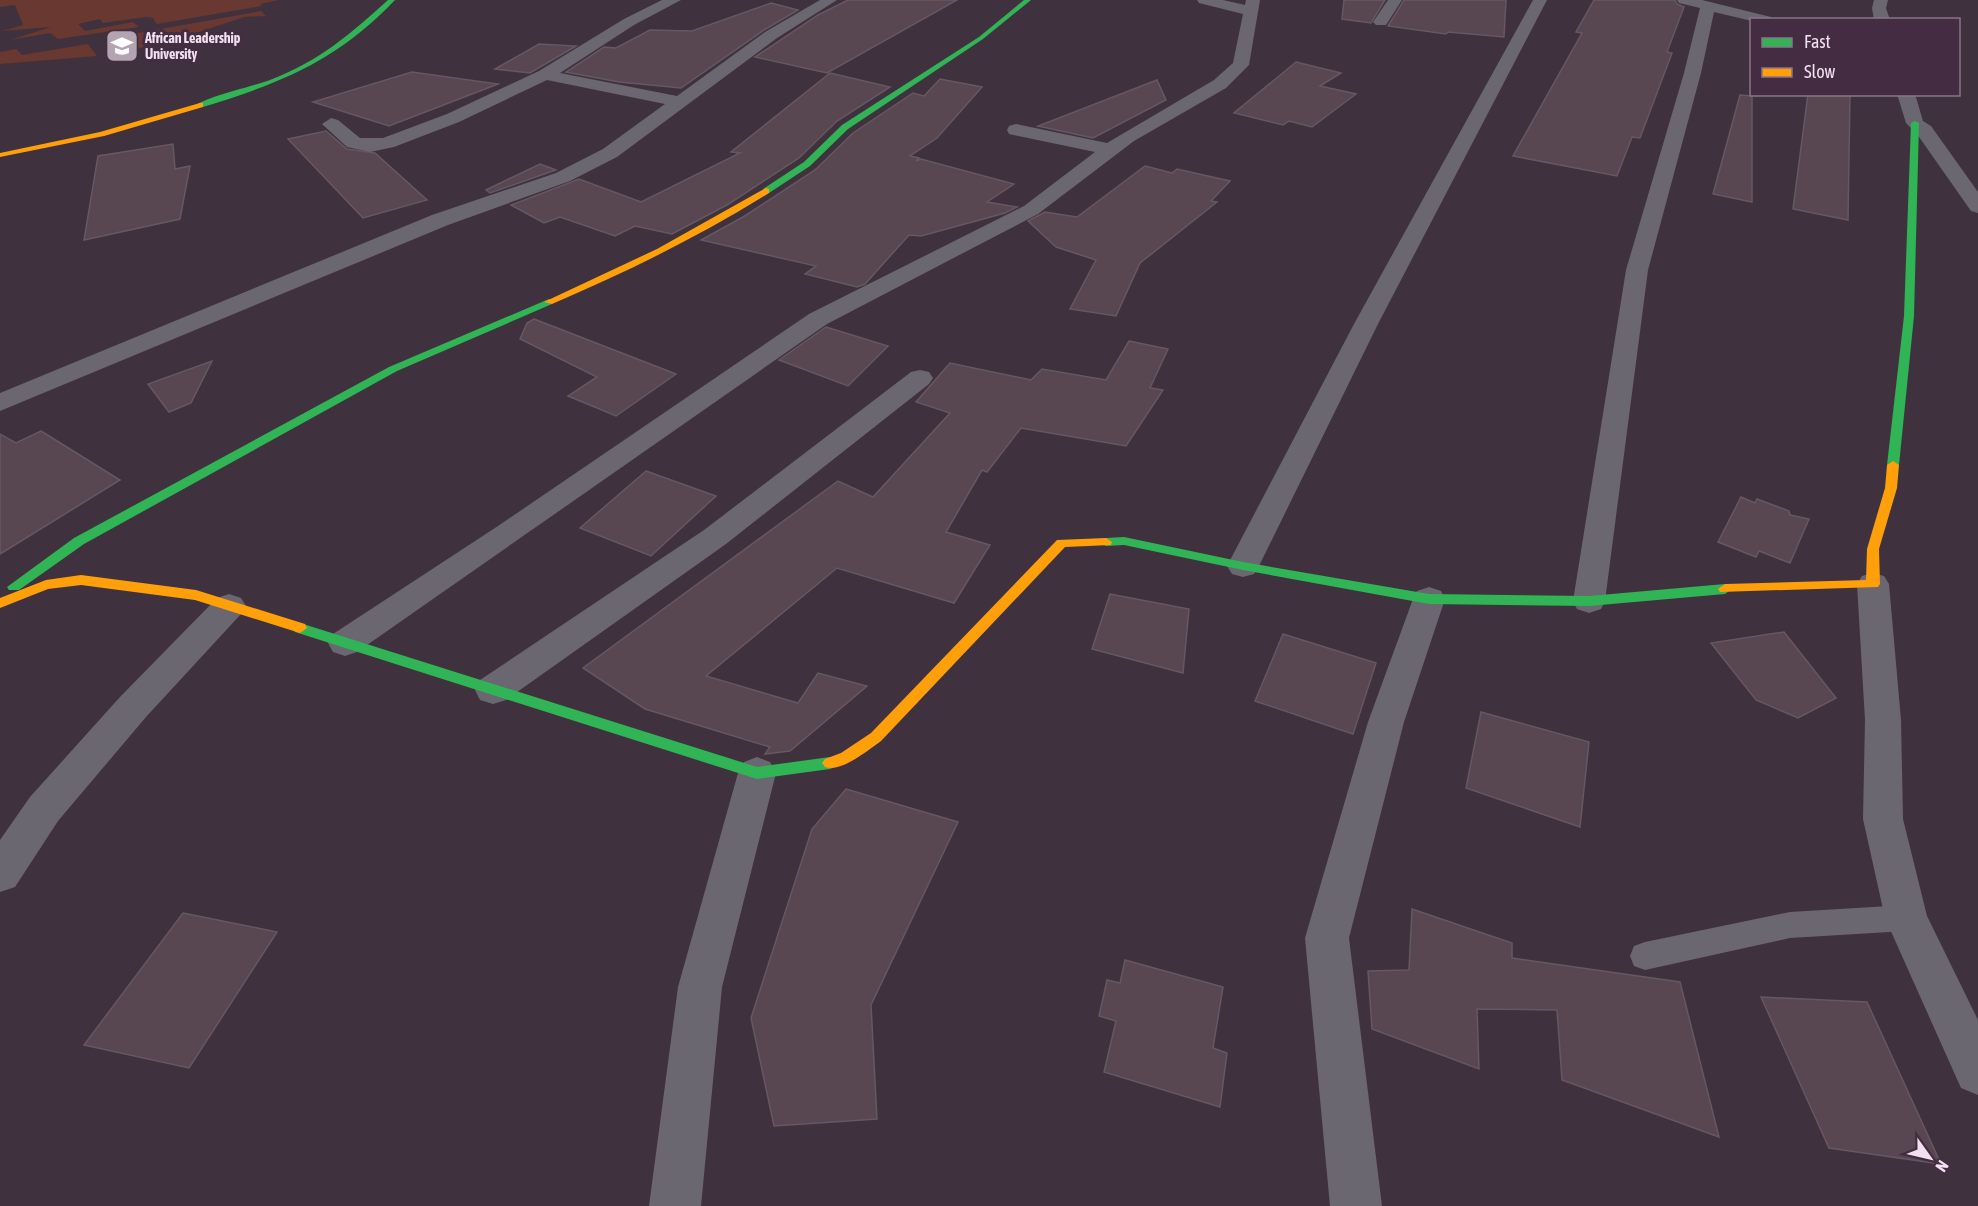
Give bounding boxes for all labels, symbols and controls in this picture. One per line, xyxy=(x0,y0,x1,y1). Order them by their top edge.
legend xyxy=(1750,18,1960,96)
school or university icon: African Leadership University xyxy=(104,28,140,64)
place label: African Leadership University xyxy=(144,30,241,62)
text: Fast xyxy=(1804,31,1831,52)
text: Slow xyxy=(1804,61,1835,82)
north arrow xyxy=(1900,1128,1960,1188)
text: N xyxy=(1932,1157,1953,1175)

